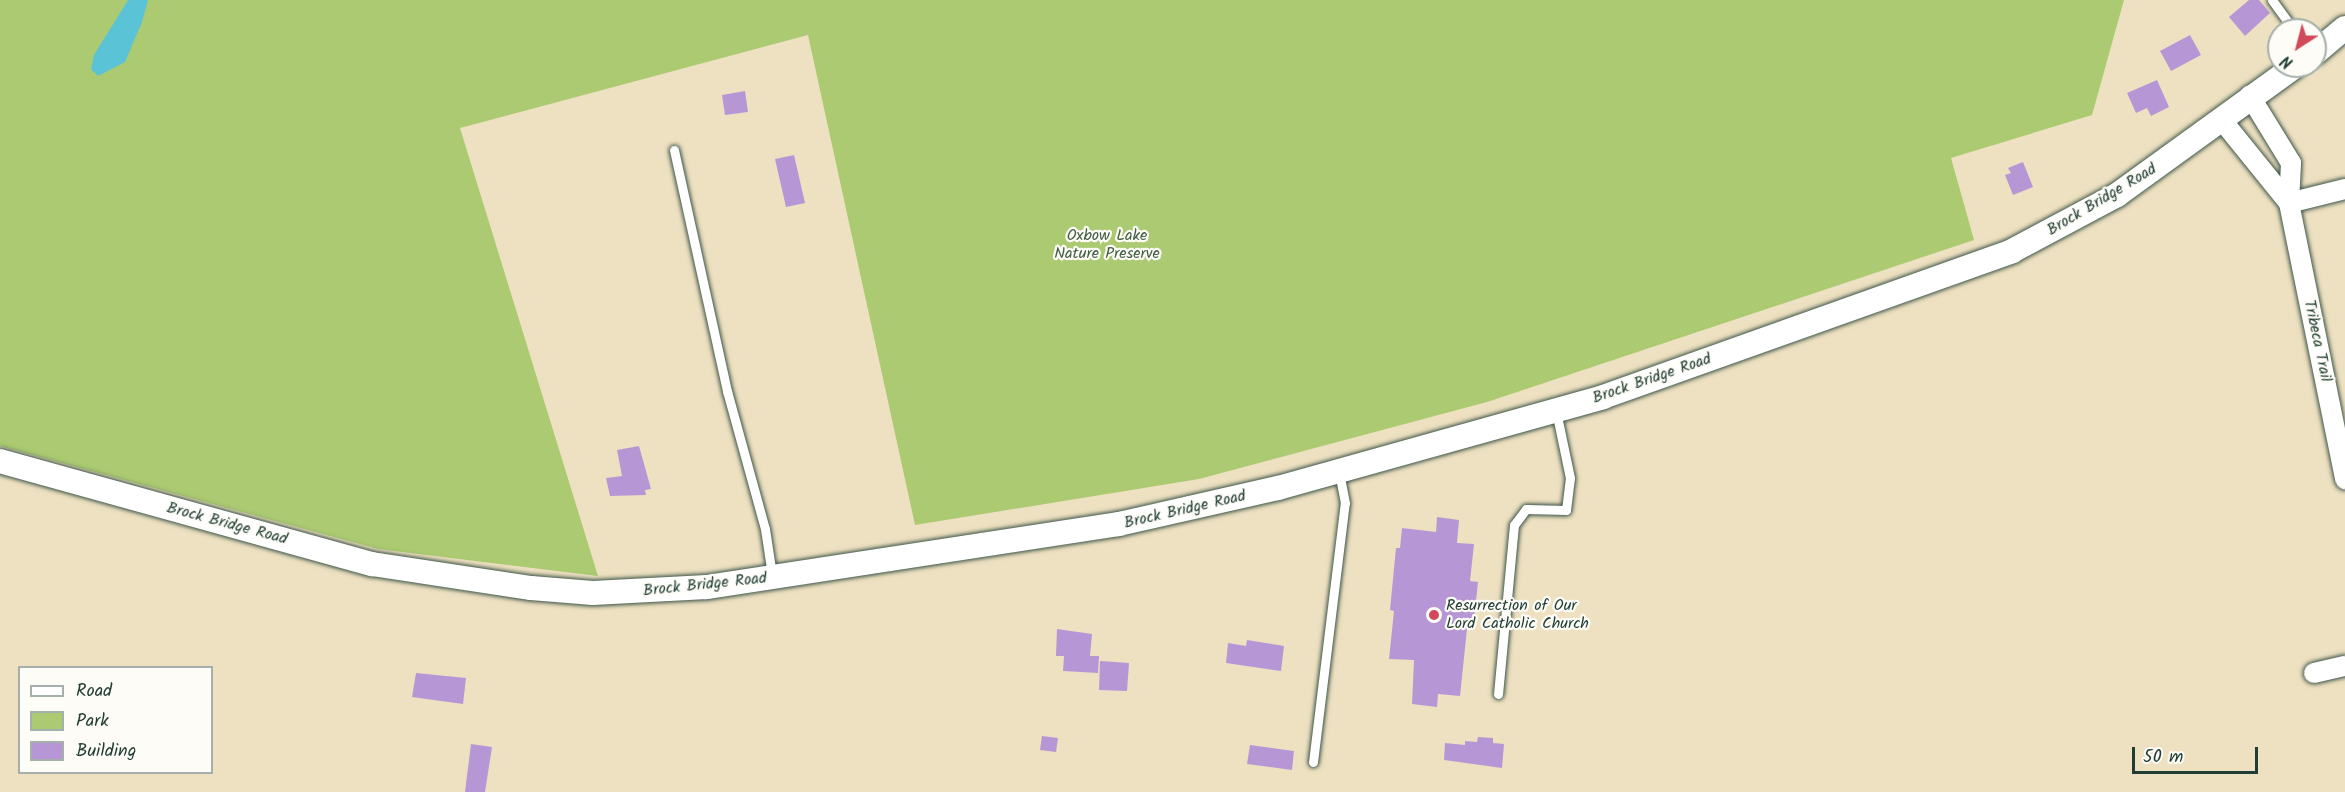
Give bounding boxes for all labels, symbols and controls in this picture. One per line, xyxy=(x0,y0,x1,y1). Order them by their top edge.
north arrow xyxy=(2267,18,2327,78)
text: N xyxy=(2276,48,2299,74)
street label: Brock Bridge Road xyxy=(2044,160,2160,240)
park label: Oxbow Lake Nature Preserve xyxy=(1054,226,1160,264)
street label: Tribeca Trail xyxy=(2299,298,2335,384)
street label: Brock Bridge Road xyxy=(1590,350,1714,408)
street label: Brock Bridge Road xyxy=(1122,487,1248,533)
street label: Brock Bridge Road xyxy=(164,499,290,549)
street label: Brock Bridge Road xyxy=(642,569,768,601)
place label: Resurrection of Our Lord Catholic Church xyxy=(1446,596,1589,634)
marker: Resurrection of Our Lord Catholic Church xyxy=(1427,608,1441,622)
legend xyxy=(18,666,213,774)
text: Road xyxy=(76,677,112,706)
text: Park xyxy=(76,707,109,736)
scale bar xyxy=(2135,735,2261,773)
text: Building xyxy=(76,737,136,766)
text: 50 m xyxy=(2143,743,2183,772)

